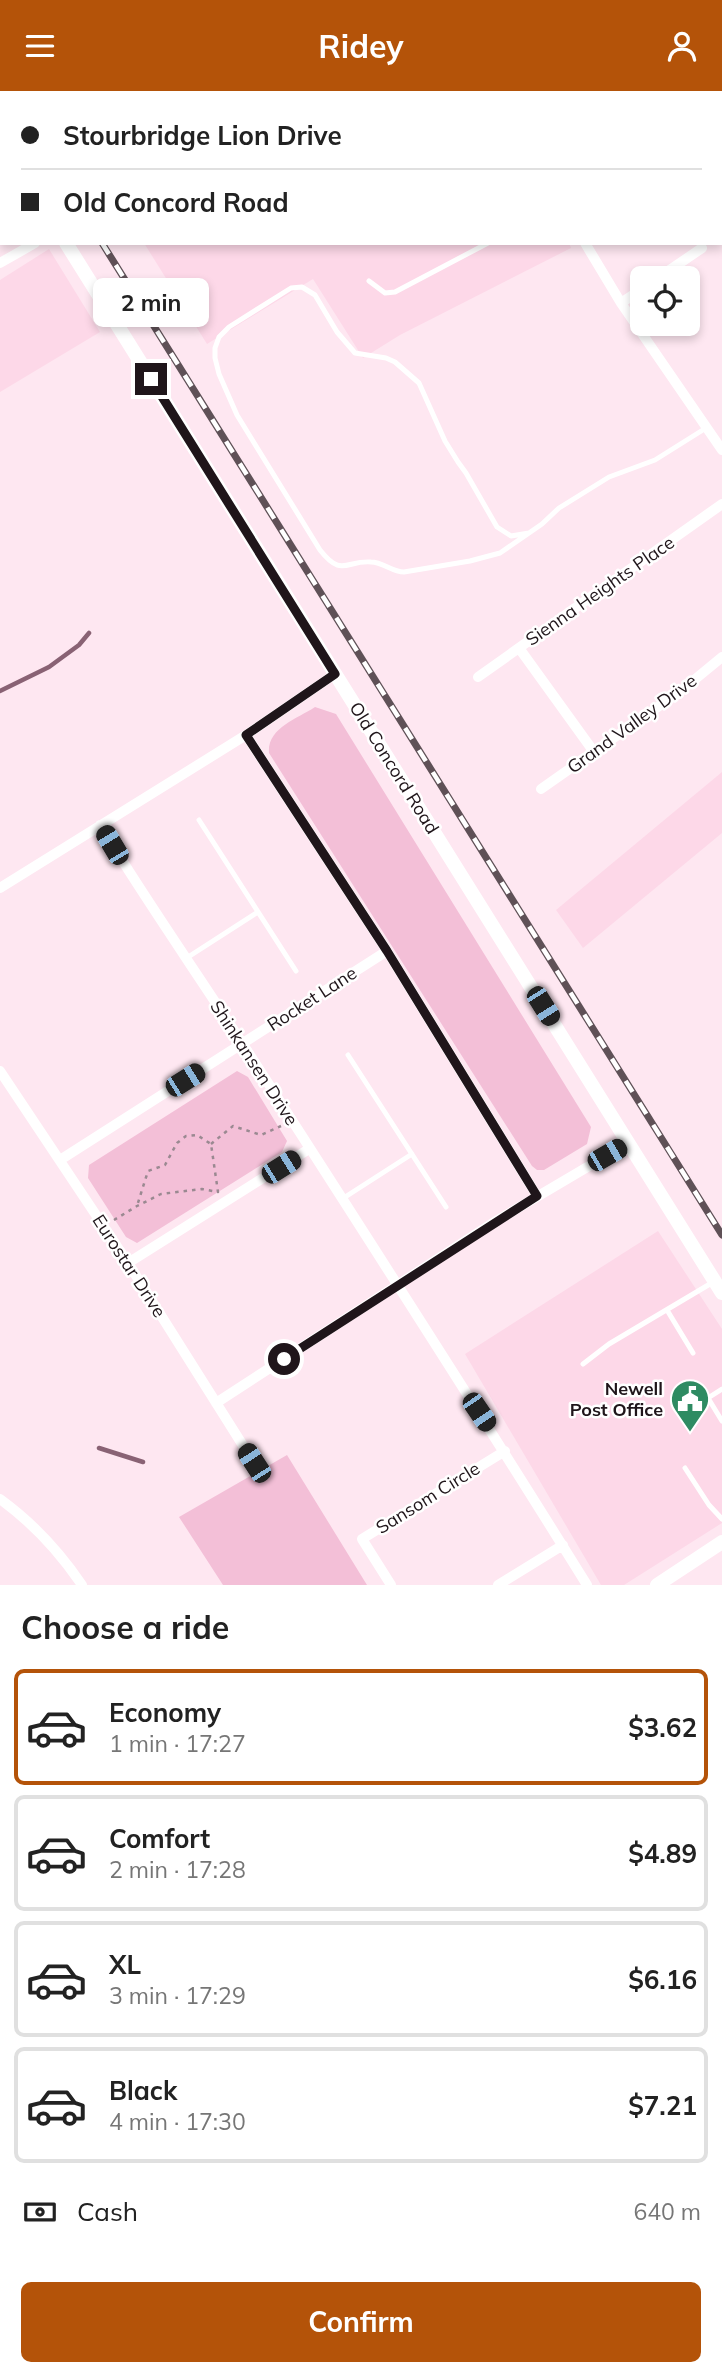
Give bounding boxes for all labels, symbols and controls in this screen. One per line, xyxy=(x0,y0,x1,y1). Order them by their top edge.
text: Ridey xyxy=(318,26,404,66)
icon: menu xyxy=(21,27,59,65)
icon: person xyxy=(663,27,701,65)
text: Stourbridge Lion Drive xyxy=(63,119,342,152)
text: Old Concord Road xyxy=(63,186,289,219)
map controls xyxy=(630,266,700,336)
button: locate xyxy=(630,266,700,336)
callout: 2 min xyxy=(93,278,209,327)
text: 2 min xyxy=(121,288,181,317)
route end xyxy=(135,363,167,395)
street label: Sienna Heights Place xyxy=(521,531,679,651)
street label: Grand Valley Drive xyxy=(562,669,701,778)
street label: Old Concord Road xyxy=(345,698,444,838)
car xyxy=(93,822,132,868)
street label: Rocket Lane xyxy=(263,961,361,1036)
car xyxy=(523,983,564,1029)
street label: Shinkansen Drive xyxy=(205,996,303,1130)
car xyxy=(162,1060,209,1100)
car xyxy=(584,1135,631,1175)
car xyxy=(258,1147,305,1187)
street label: Eurostar Drive xyxy=(88,1210,171,1322)
route start xyxy=(268,1343,300,1375)
place label: Newell Post Office xyxy=(570,1377,663,1421)
public building icon: Newell Post Office xyxy=(669,1378,711,1433)
car xyxy=(459,1389,500,1435)
car xyxy=(234,1440,275,1486)
street label: Sansom Circle xyxy=(371,1456,484,1539)
text: Choose a ride xyxy=(21,1607,229,1647)
icon: car xyxy=(25,1696,88,1759)
text: Economy xyxy=(109,1696,221,1729)
text: $3.62 xyxy=(628,1711,697,1744)
text: 1 min · 17:27 xyxy=(109,1729,246,1758)
icon: car xyxy=(25,1822,88,1885)
text: Comfort xyxy=(109,1822,210,1855)
text: $4.89 xyxy=(628,1837,697,1870)
text: 2 min · 17:28 xyxy=(109,1855,246,1884)
icon: car xyxy=(25,1948,88,2011)
text: XL xyxy=(109,1948,141,1981)
text: $6.16 xyxy=(628,1963,697,1996)
text: 3 min · 17:29 xyxy=(109,1981,246,2010)
icon: car xyxy=(25,2074,88,2137)
text: Black xyxy=(109,2074,177,2107)
text: $7.21 xyxy=(628,2089,697,2122)
text: 4 min · 17:30 xyxy=(109,2107,246,2136)
icon: cash xyxy=(21,2193,59,2231)
text: Cash xyxy=(77,2195,138,2228)
text: 640 m xyxy=(633,2197,701,2226)
button: Confirm xyxy=(21,2282,701,2362)

